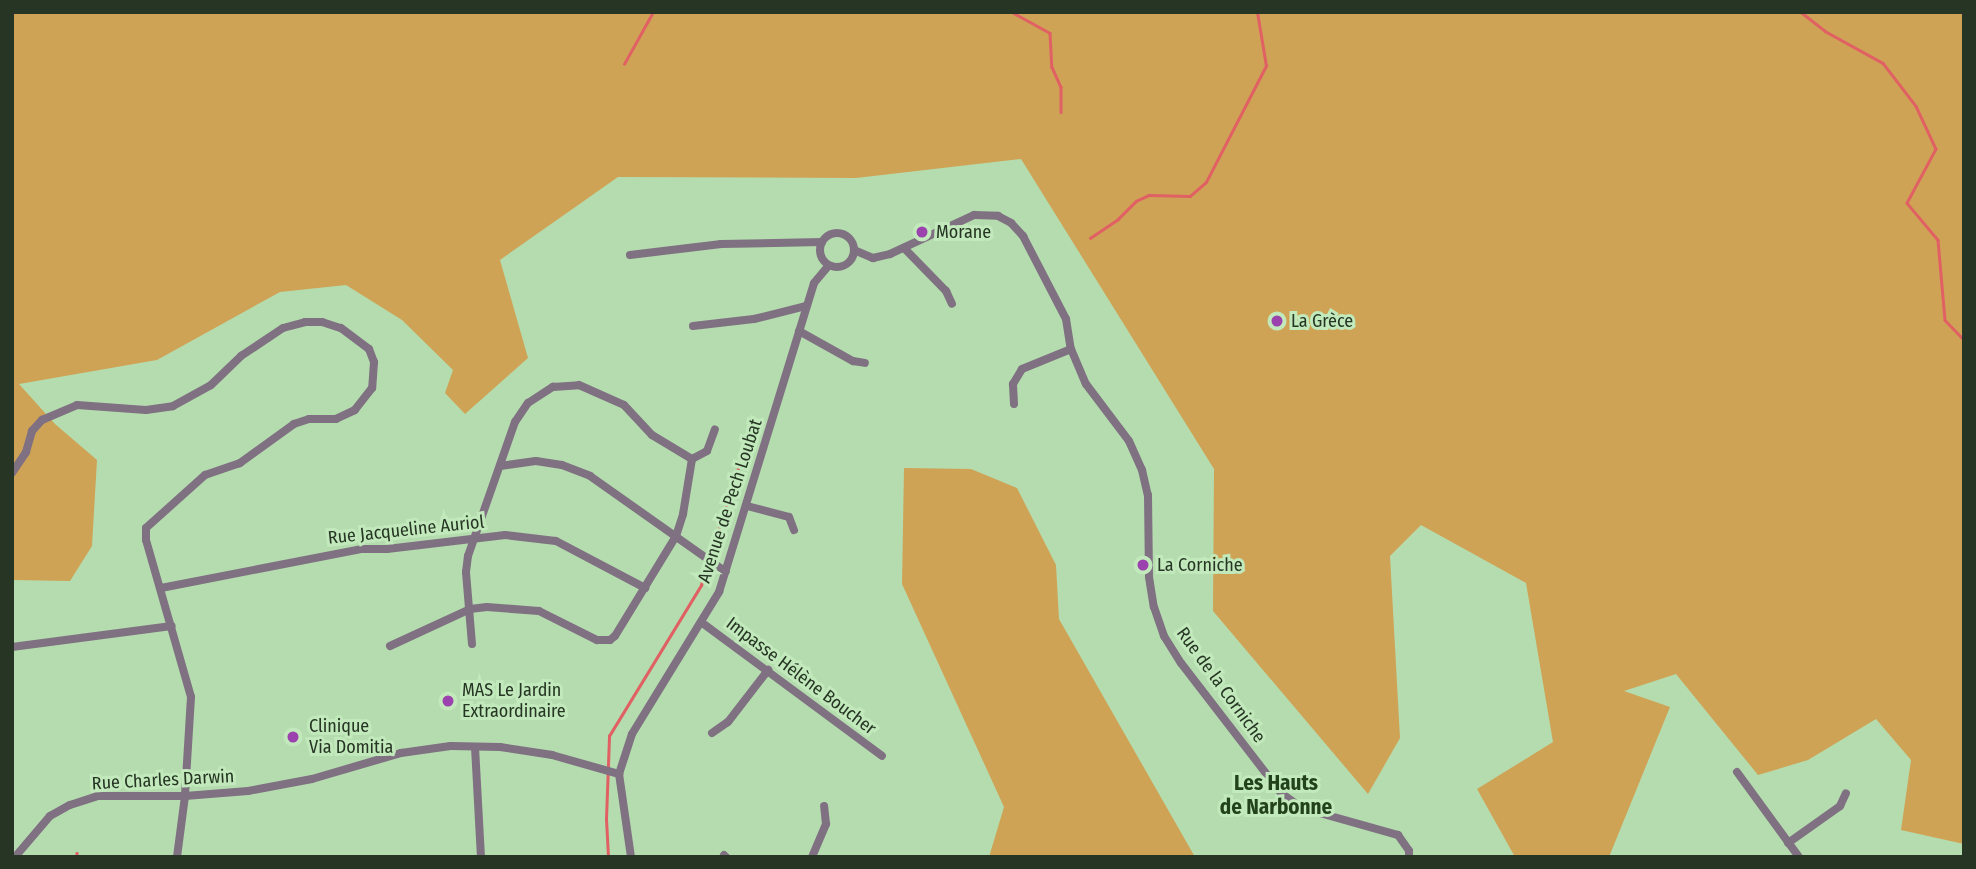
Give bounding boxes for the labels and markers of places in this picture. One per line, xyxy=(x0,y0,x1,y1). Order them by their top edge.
place label: Morane xyxy=(936,221,991,243)
marker: Morane xyxy=(914,224,930,240)
place label: La Grèce xyxy=(1291,310,1353,332)
marker: La Grèce xyxy=(1269,313,1285,329)
place label: La Corniche xyxy=(1157,554,1243,576)
marker: La Corniche xyxy=(1135,557,1151,573)
place label: MAS Le Jardin Extraordinaire xyxy=(462,680,566,722)
marker: MAS Le Jardin Extraordinaire xyxy=(440,693,456,709)
place label: Clinique Via Domitia xyxy=(309,716,393,758)
marker: Clinique Via Domitia xyxy=(283,727,303,747)

